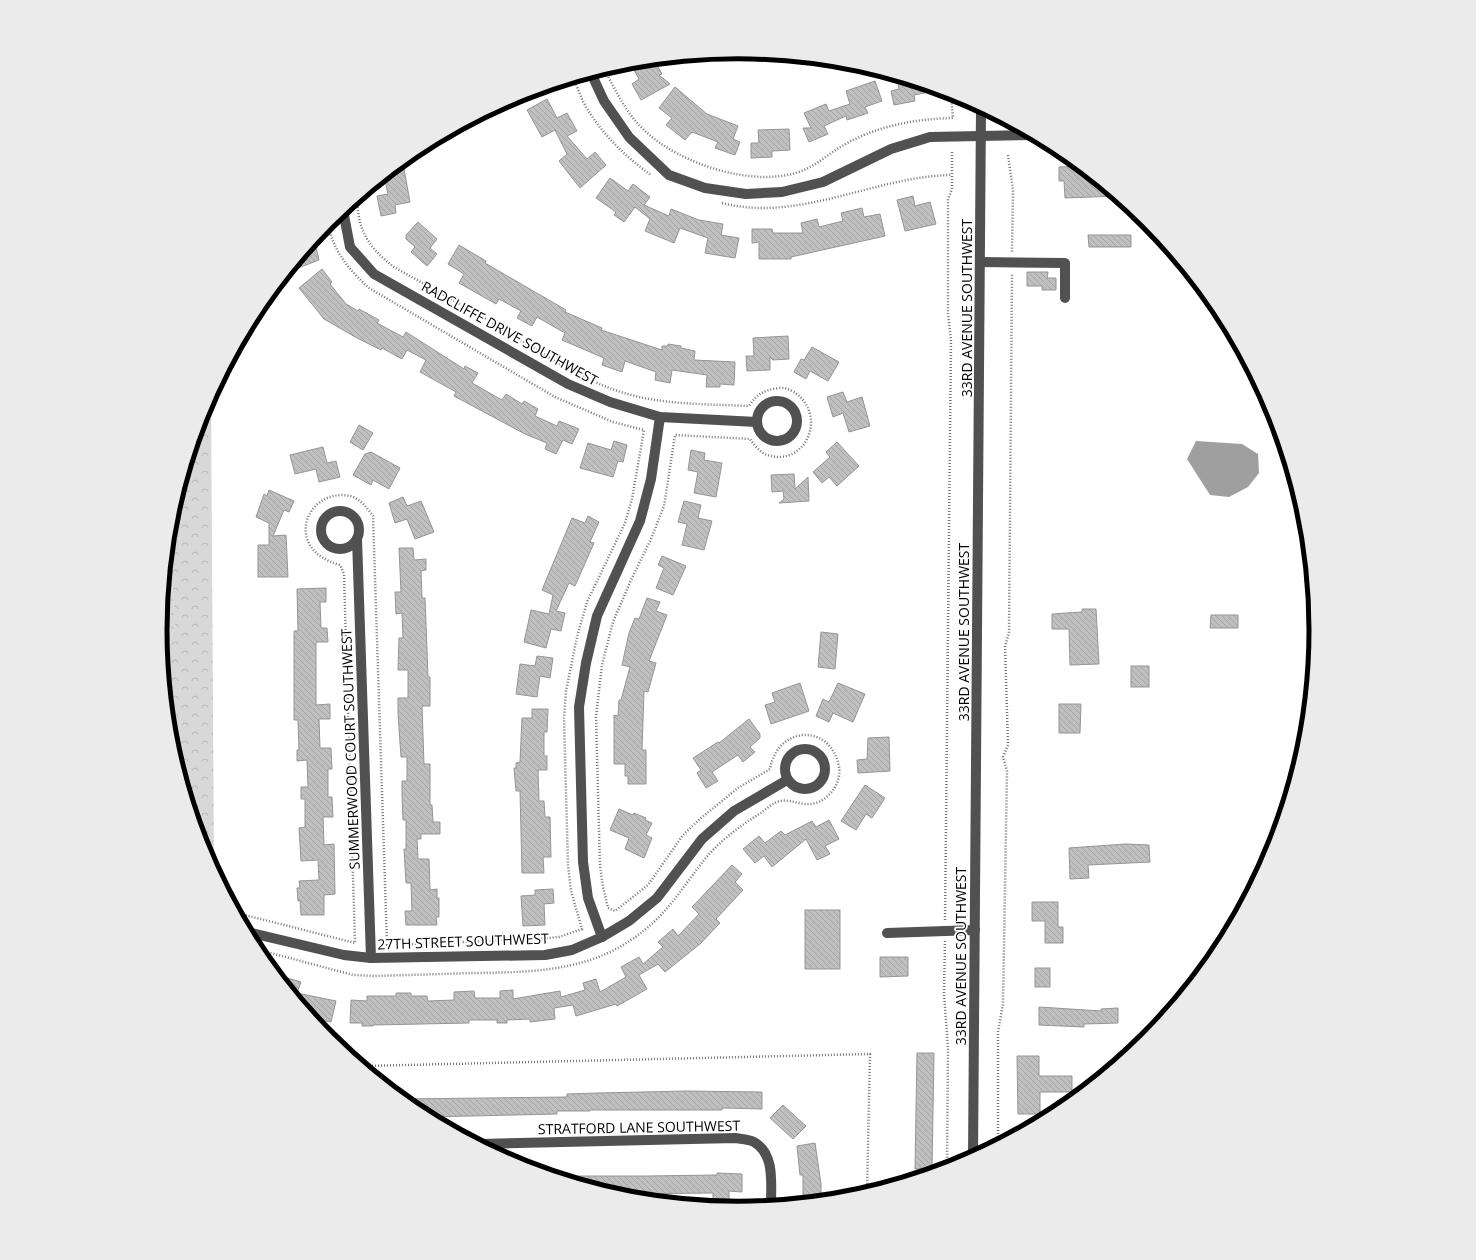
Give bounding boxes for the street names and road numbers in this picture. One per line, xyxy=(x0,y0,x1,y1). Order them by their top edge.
street label: 33RD AVENUE SOUTHWEST xyxy=(957,218,976,397)
street label: RADCLIFFE DRIVE SOUTHWEST xyxy=(418,276,602,390)
street label: 33RD AVENUE SOUTHWEST xyxy=(954,542,973,721)
street label: SUMMERWOOD COURT SOUTHWEST xyxy=(336,628,364,870)
street label: 33RD AVENUE SOUTHWEST xyxy=(951,866,970,1045)
street label: 27TH STREET SOUTHWEST xyxy=(377,929,549,953)
street label: STRATFORD LANE SOUTHWEST xyxy=(538,1116,741,1138)

